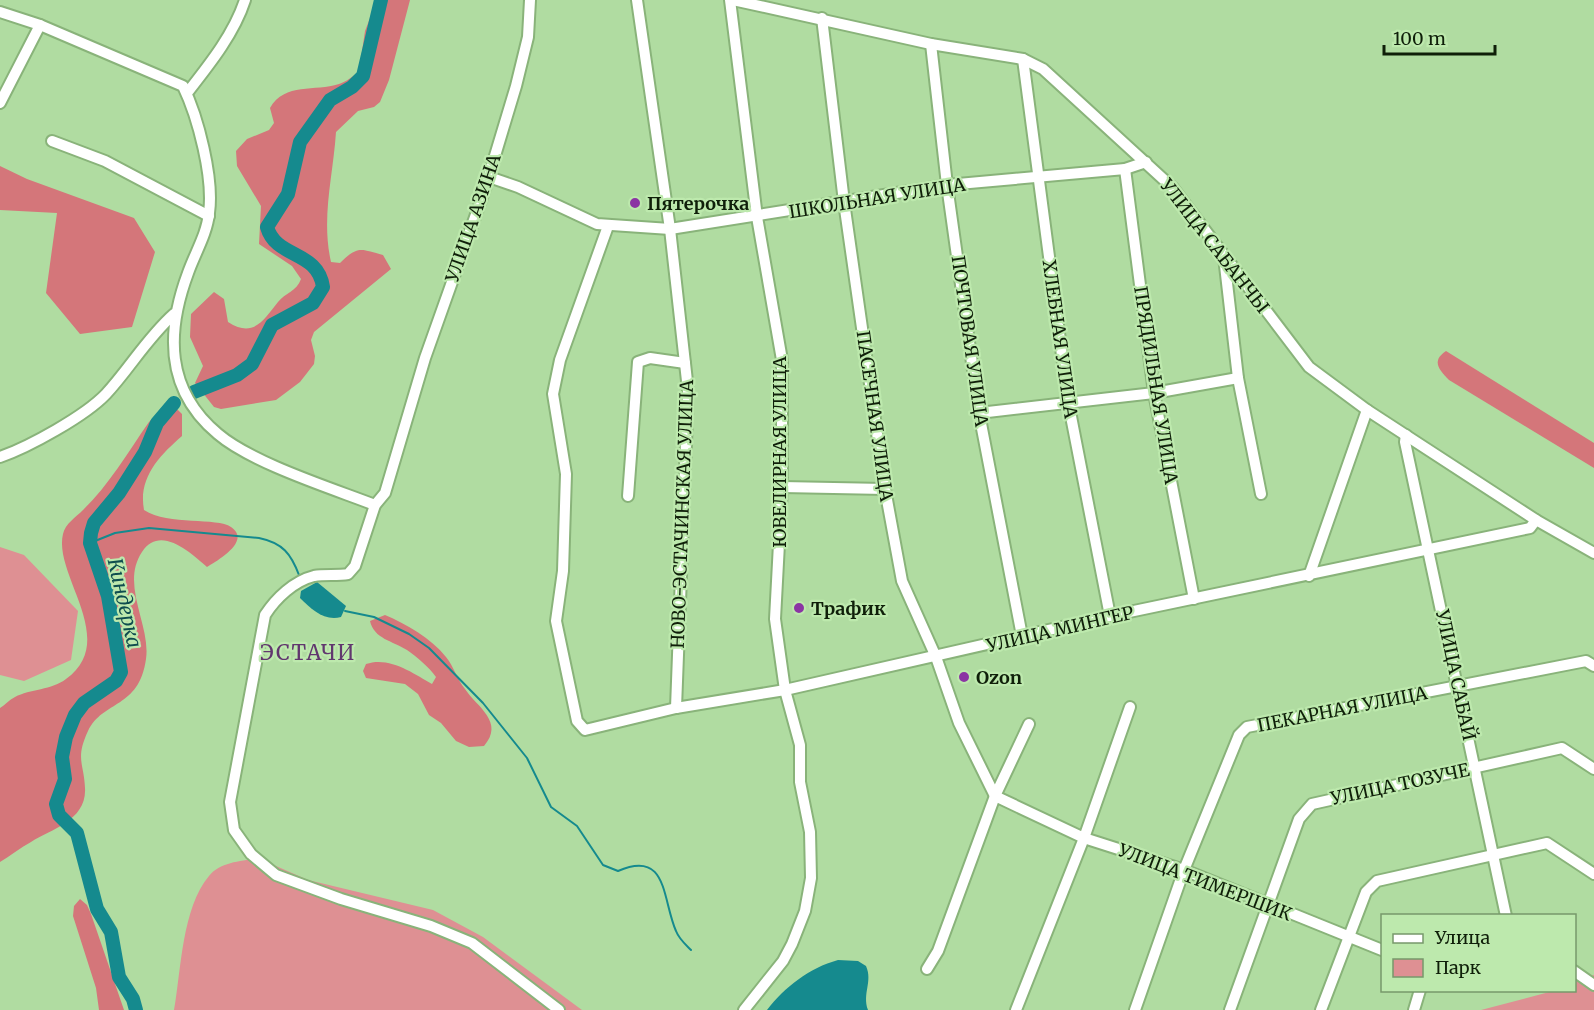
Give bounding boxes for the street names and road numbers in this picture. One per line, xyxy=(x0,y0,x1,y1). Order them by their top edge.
street label: УЛИЦА АЗИНА xyxy=(440,151,506,286)
street label: ШКОЛЬНАЯ УЛИЦА xyxy=(787,173,967,223)
street label: УЛИЦА САБАНЧЫ xyxy=(1155,173,1275,318)
street label: ПОЧТОВАЯ УЛИЦА xyxy=(947,254,993,428)
street label: ХЛЕБНАЯ УЛИЦА xyxy=(1037,258,1083,420)
street label: ПРЯДИЛЬНАЯ УЛИЦА xyxy=(1129,284,1183,486)
street label: ПАСЕЧНАЯ УЛИЦА xyxy=(852,329,898,503)
street label: ЮВЕЛИРНАЯ УЛИЦА xyxy=(768,356,791,548)
street label: НОВО-ЭСТАЧИНСКАЯ УЛИЦА xyxy=(666,379,698,649)
street label: УЛИЦА МИНГЕР xyxy=(983,601,1136,657)
street label: УЛИЦА САБАЙ xyxy=(1431,606,1481,743)
street label: ПЕКАРНАЯ УЛИЦА xyxy=(1255,681,1429,737)
street label: УЛИЦА ТОЗУЧЕ xyxy=(1327,758,1472,810)
street label: УЛИЦА ТИМЕРШИК xyxy=(1114,838,1295,926)

